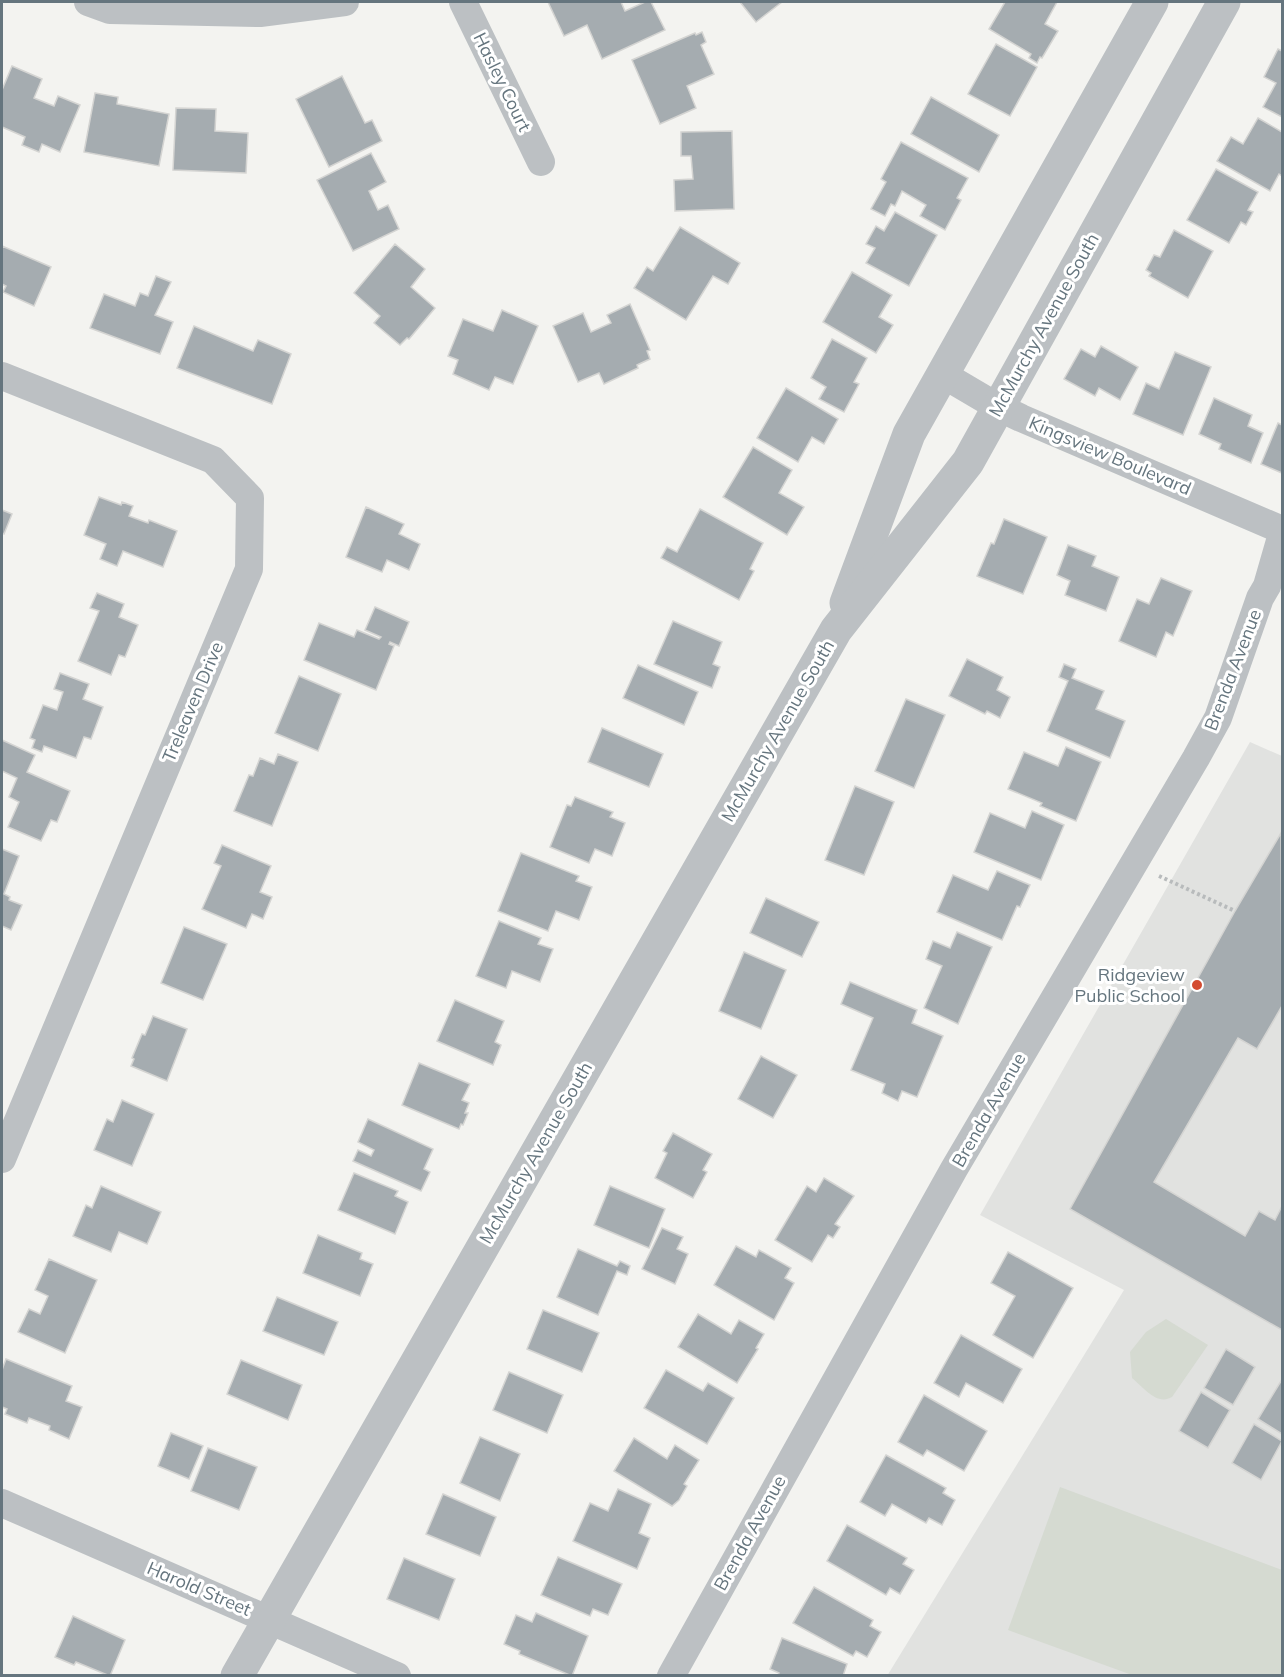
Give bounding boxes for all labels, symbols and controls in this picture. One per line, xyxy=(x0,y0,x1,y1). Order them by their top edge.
street label: Hasley Court xyxy=(469,28,536,135)
street label: McMurchy Avenue South xyxy=(983,229,1104,421)
street label: Kingsview Boulevard xyxy=(1026,411,1195,500)
street label: Brenda Avenue xyxy=(1199,606,1266,734)
street label: McMurchy Avenue South xyxy=(716,636,839,826)
street label: Treleaven Drive xyxy=(157,638,228,765)
place label: Ridgeview Public School xyxy=(1075,963,1185,1007)
marker: Ridgeview Public School xyxy=(1190,978,1204,992)
street label: Brenda Avenue xyxy=(947,1049,1031,1171)
street label: McMurchy Avenue South xyxy=(474,1058,597,1248)
street label: Brenda Avenue xyxy=(708,1471,791,1594)
street label: Harold Street xyxy=(144,1556,255,1621)

